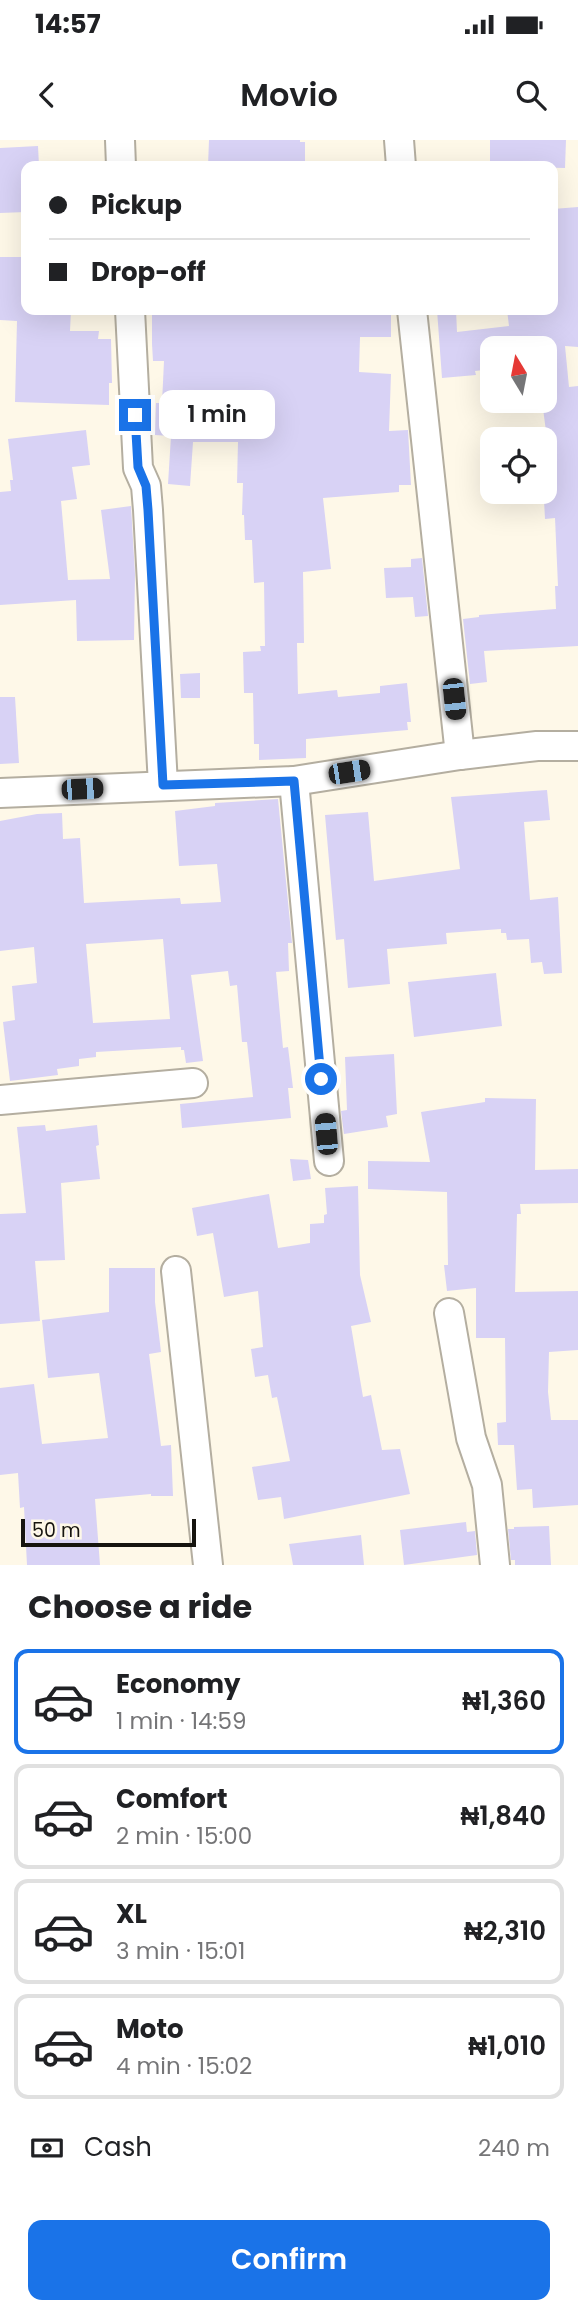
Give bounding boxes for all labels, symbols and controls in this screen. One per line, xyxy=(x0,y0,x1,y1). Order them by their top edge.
text: 14:57 xyxy=(35,6,101,42)
text: Movio xyxy=(240,72,338,117)
icon: back xyxy=(28,76,66,114)
icon: search xyxy=(512,76,550,114)
text: Pickup xyxy=(91,187,182,223)
text: Drop-off xyxy=(91,254,206,290)
north arrow xyxy=(480,336,556,413)
map controls xyxy=(480,336,557,504)
callout: 1 min xyxy=(160,390,275,440)
text: 1 min xyxy=(187,398,247,430)
route end xyxy=(119,399,151,431)
button: locate xyxy=(480,427,557,504)
car xyxy=(442,677,467,721)
car xyxy=(327,758,372,786)
car xyxy=(61,777,104,801)
route start xyxy=(305,1063,337,1095)
car xyxy=(314,1112,339,1156)
scale bar xyxy=(21,1516,196,1548)
text: 50 m xyxy=(32,1517,81,1544)
text: Choose a ride xyxy=(28,1584,252,1629)
text: Economy xyxy=(116,1666,240,1702)
icon: car xyxy=(32,1670,95,1733)
text: ₦1,360 xyxy=(462,1683,546,1719)
text: 1 min · 14:59 xyxy=(116,1705,246,1737)
text: Comfort xyxy=(116,1781,228,1817)
icon: car xyxy=(32,1785,95,1848)
text: ₦1,840 xyxy=(461,1798,546,1834)
text: 2 min · 15:00 xyxy=(116,1820,252,1852)
text: XL xyxy=(116,1896,147,1932)
icon: car xyxy=(32,1900,95,1963)
text: ₦2,310 xyxy=(464,1913,546,1949)
text: 3 min · 15:01 xyxy=(116,1935,245,1967)
text: Moto xyxy=(116,2011,184,2047)
icon: car xyxy=(32,2015,95,2078)
text: ₦1,010 xyxy=(468,2028,546,2064)
text: 4 min · 15:02 xyxy=(116,2050,252,2082)
icon: cash xyxy=(28,2129,66,2167)
text: Cash xyxy=(84,2129,152,2165)
text: 240 m xyxy=(478,2132,550,2164)
button: Confirm xyxy=(28,2220,550,2300)

